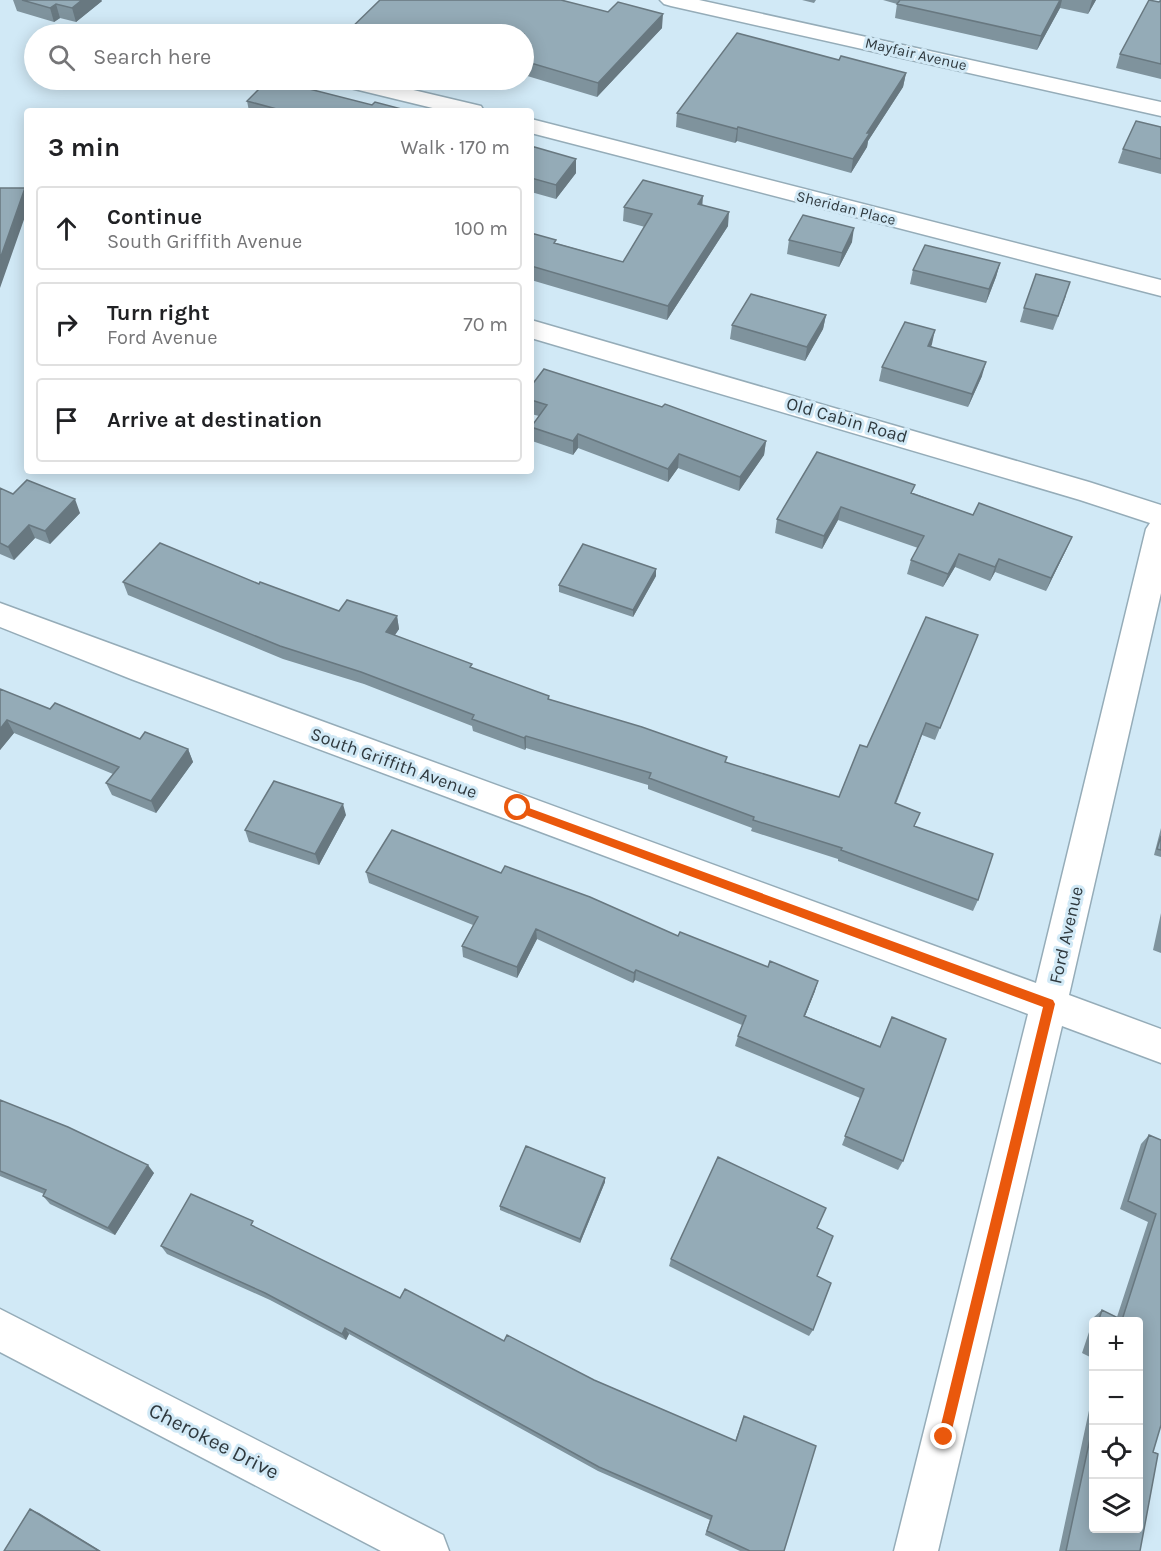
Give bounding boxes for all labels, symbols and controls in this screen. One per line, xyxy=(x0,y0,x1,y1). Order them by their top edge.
search box xyxy=(24,24,534,90)
street label: Mayfair Avenue xyxy=(863,34,969,74)
icon: search xyxy=(45,41,78,74)
text: Search here xyxy=(93,44,211,70)
text: 3 min xyxy=(48,132,120,163)
text: Walk · 170 m xyxy=(400,136,510,159)
street label: Sheridan Place xyxy=(794,187,898,229)
text: Continue xyxy=(107,204,202,230)
icon: ahead xyxy=(50,212,83,245)
text: 100 m xyxy=(454,217,508,240)
text: South Griffith Avenue xyxy=(107,230,302,253)
text: Turn right xyxy=(107,300,210,326)
icon: right xyxy=(50,308,83,341)
text: 70 m xyxy=(463,313,508,336)
text: Ford Avenue xyxy=(107,326,218,349)
street label: Old Cabin Road xyxy=(784,392,910,448)
icon: arrive xyxy=(50,404,83,437)
text: Arrive at destination xyxy=(107,407,322,433)
street label: South Griffith Avenue xyxy=(308,723,480,803)
route start xyxy=(504,794,530,820)
street label: Ford Avenue xyxy=(1044,884,1088,986)
map controls xyxy=(1089,1317,1143,1533)
button: + xyxy=(1089,1317,1143,1371)
button: − xyxy=(1089,1371,1143,1425)
street label: Cherokee Drive xyxy=(145,1398,283,1484)
route end xyxy=(930,1423,956,1449)
button: locate xyxy=(1089,1425,1143,1479)
button: layers xyxy=(1089,1479,1143,1533)

